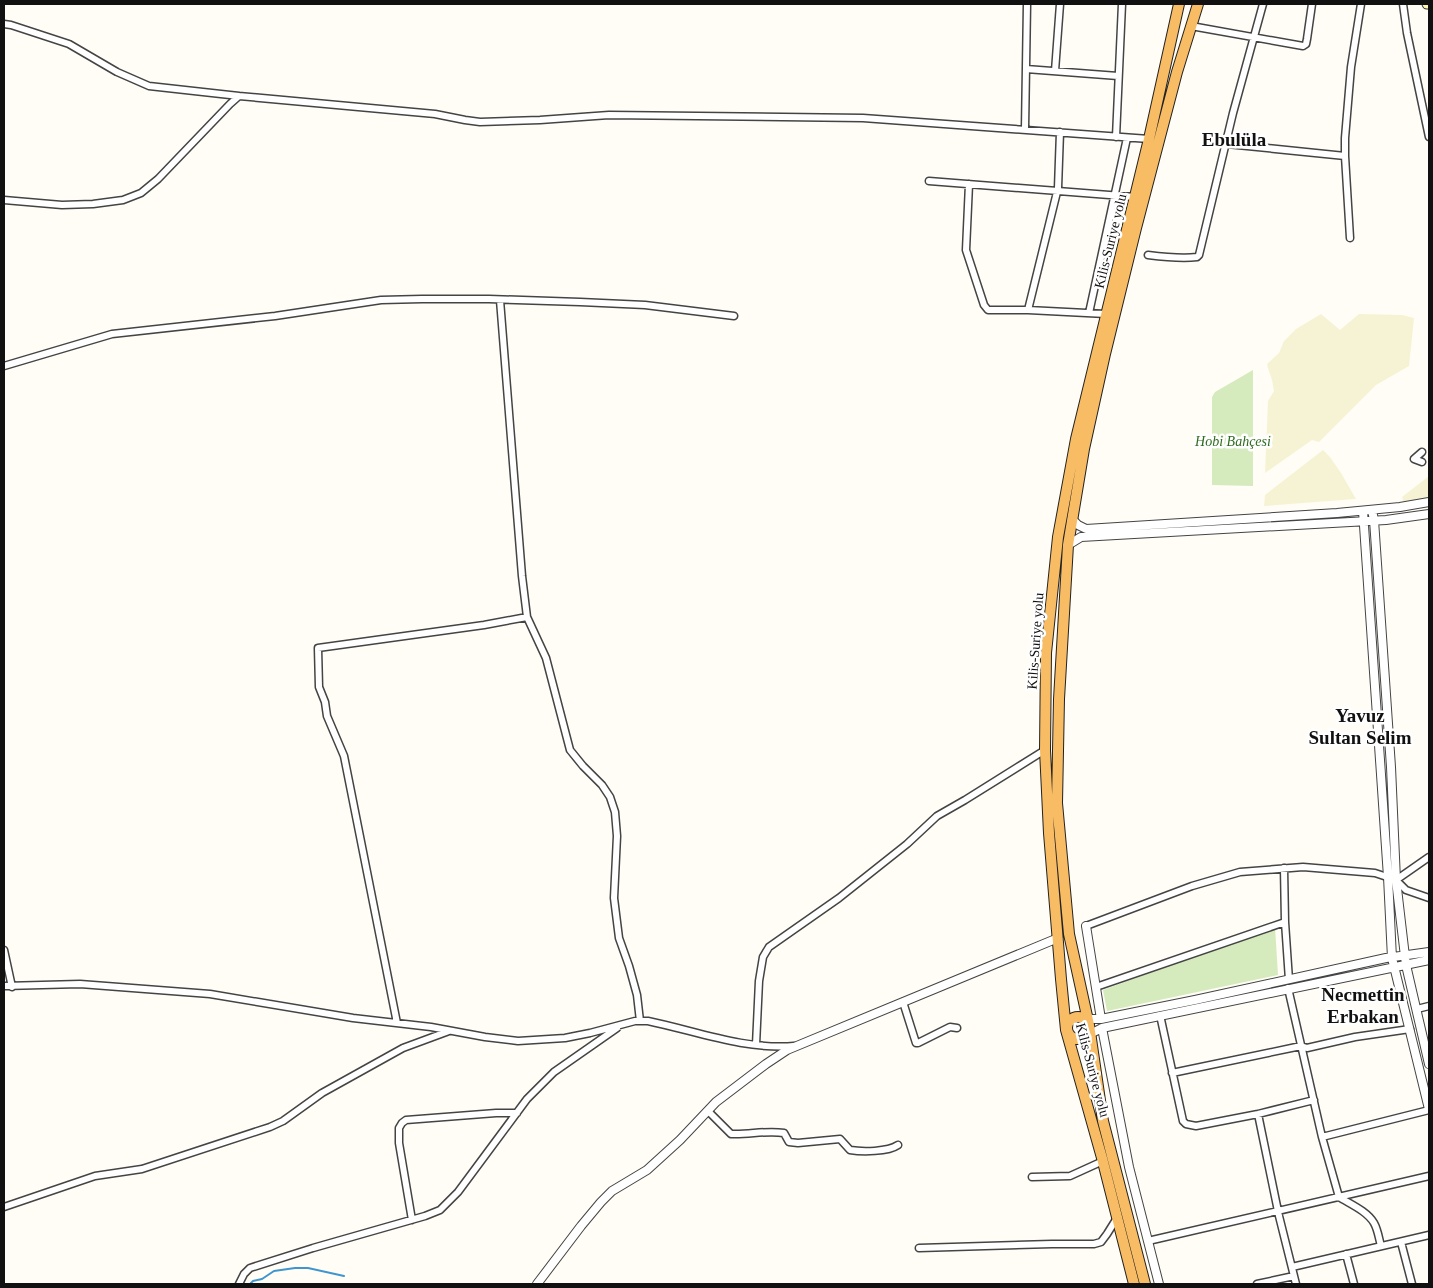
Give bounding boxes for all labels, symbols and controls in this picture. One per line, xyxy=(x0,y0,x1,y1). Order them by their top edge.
district label: Ebulüla xyxy=(1202,129,1267,150)
street label: Kilis-Suriye yolu xyxy=(1091,192,1129,290)
park label: Hobi Bahçesi xyxy=(1194,434,1271,449)
street label: Kilis-Suriye yolu xyxy=(1025,592,1046,690)
district label: Yavuz Sultan Selim xyxy=(1309,705,1412,748)
district label: Necmettin Erbakan xyxy=(1321,984,1405,1027)
street label: Kilis-Suriye yolu xyxy=(1073,1021,1112,1119)

